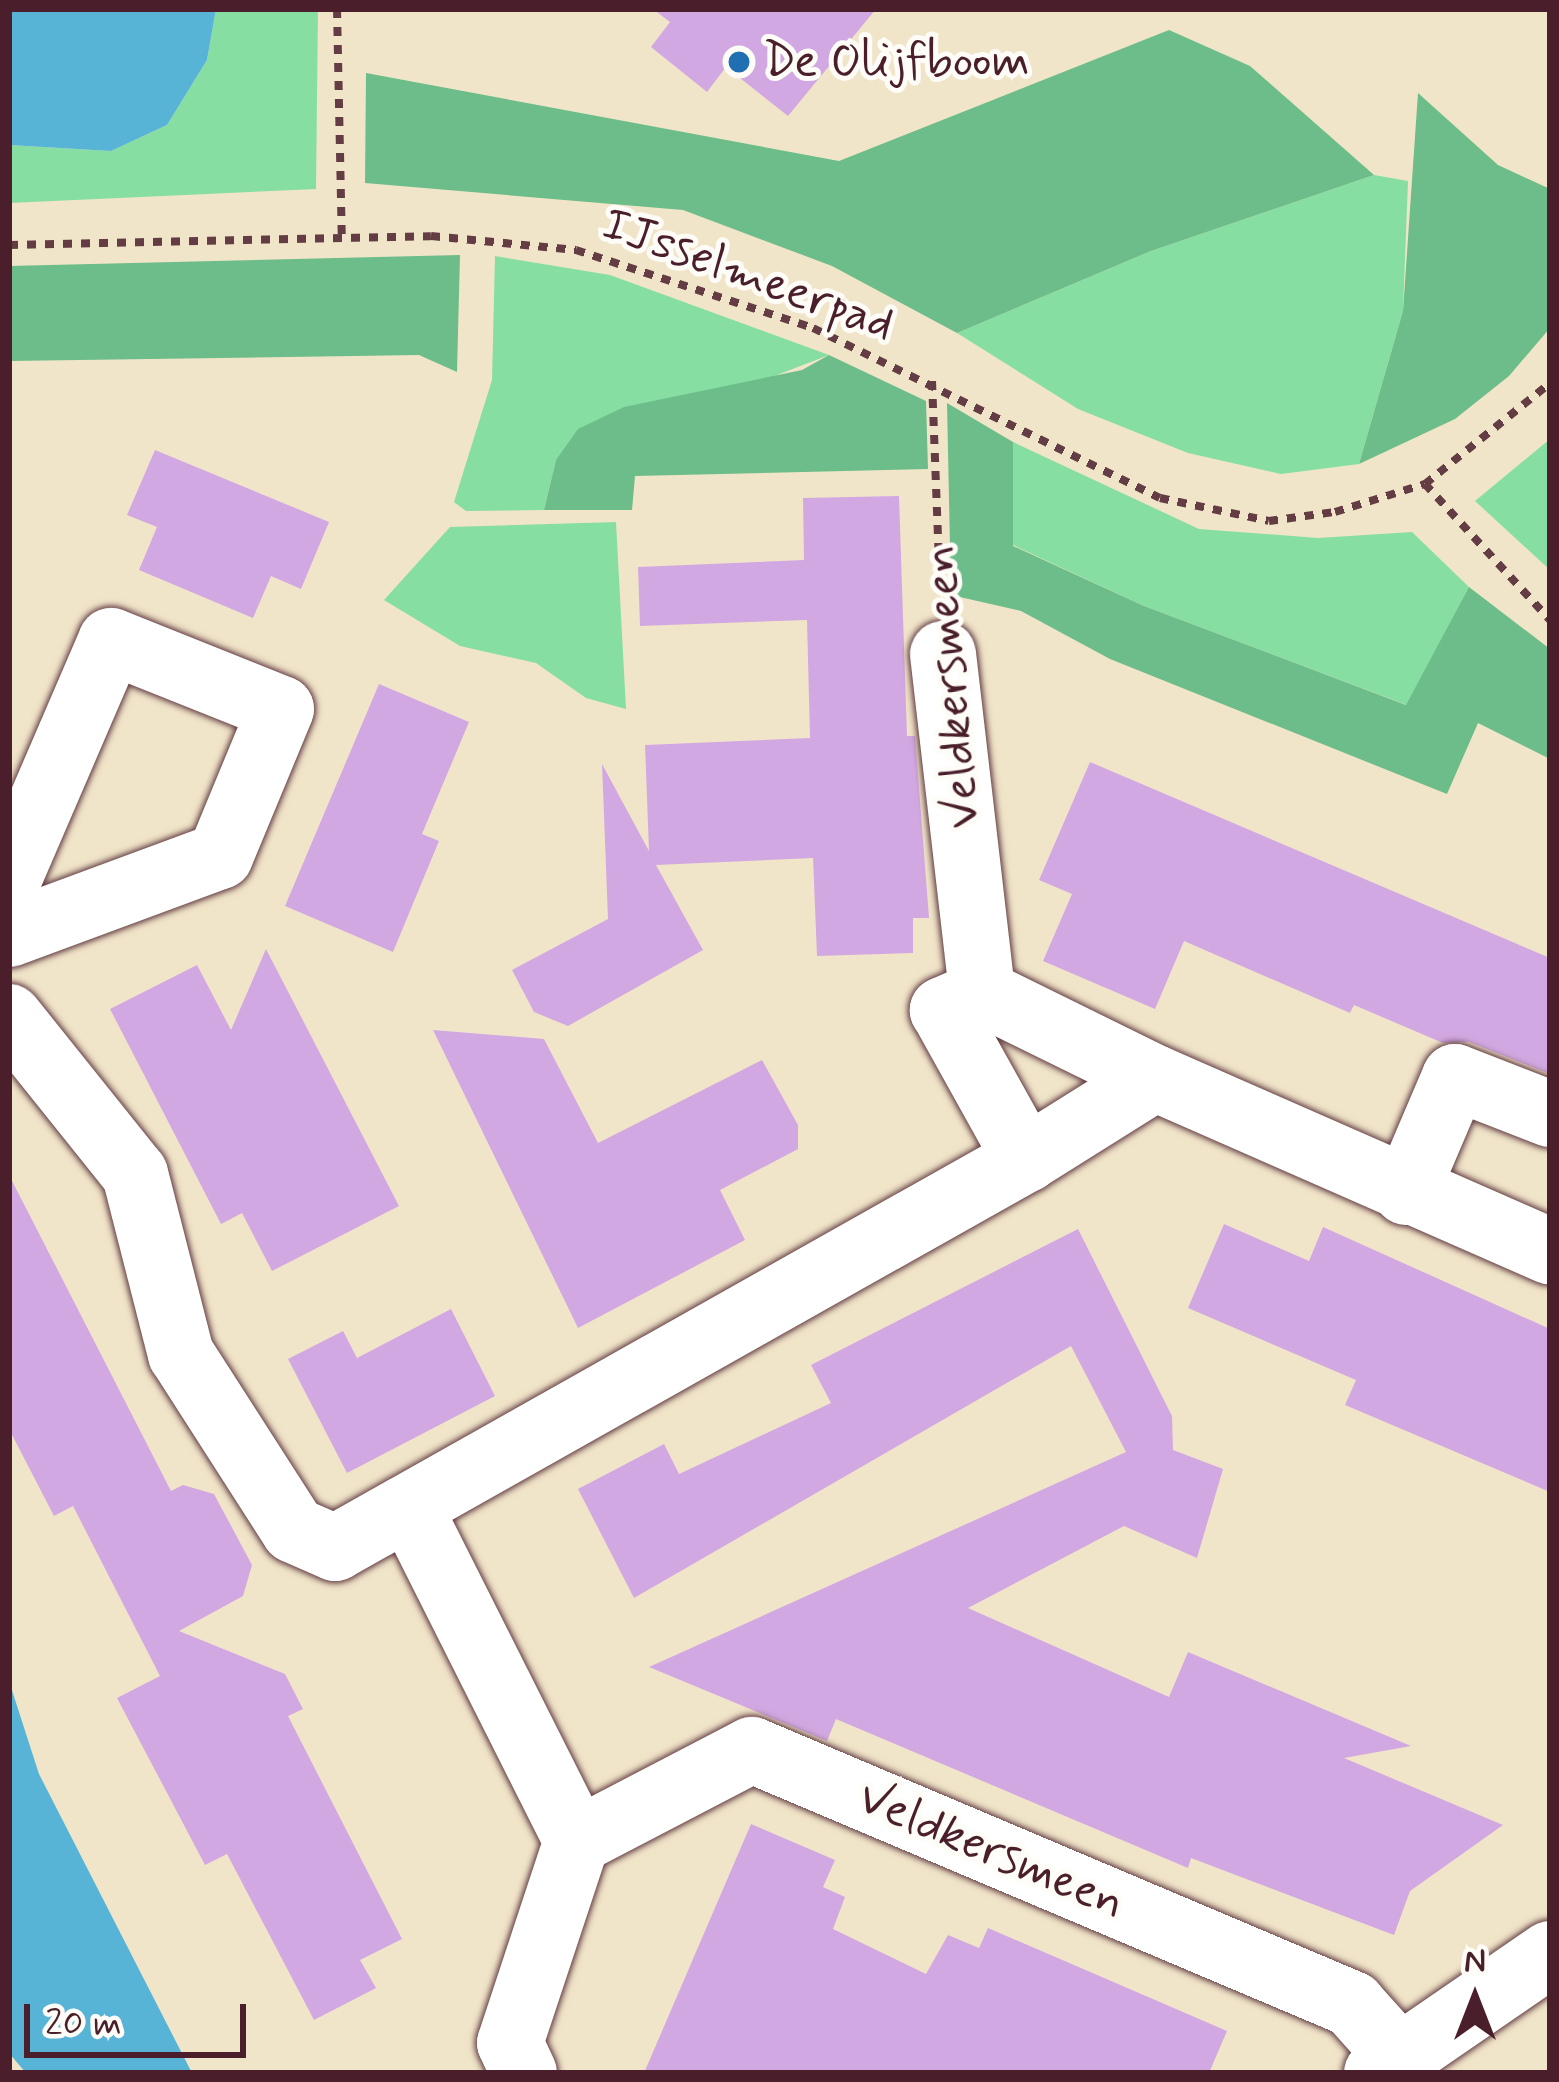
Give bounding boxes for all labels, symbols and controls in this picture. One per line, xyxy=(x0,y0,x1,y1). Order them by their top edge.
place label: De Olijfboom xyxy=(763,33,1031,91)
marker: De Olijfboom xyxy=(726,49,752,75)
street label: IJsselmeerpad xyxy=(594,196,902,354)
street label: Veldkersmeen xyxy=(911,543,993,831)
street label: Veldkersmeen xyxy=(849,1769,1133,1933)
north arrow xyxy=(1415,1938,1535,2058)
text: N xyxy=(1464,1940,1486,1984)
scale bar xyxy=(30,1980,252,2054)
text: 20 m xyxy=(45,2001,122,2048)

